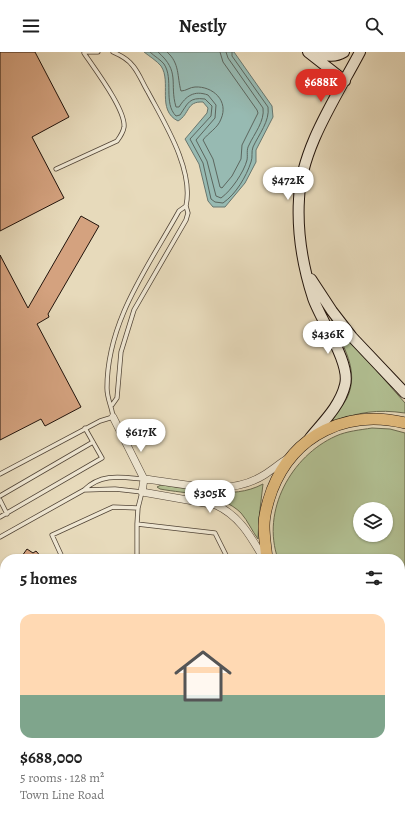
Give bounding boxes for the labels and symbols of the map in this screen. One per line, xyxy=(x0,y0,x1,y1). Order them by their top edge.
pin: $688K xyxy=(293,69,349,103)
pin: $472K xyxy=(260,167,316,201)
pin: $436K xyxy=(300,321,356,355)
pin: $617K xyxy=(113,419,169,453)
pin: $305K xyxy=(182,480,238,514)

